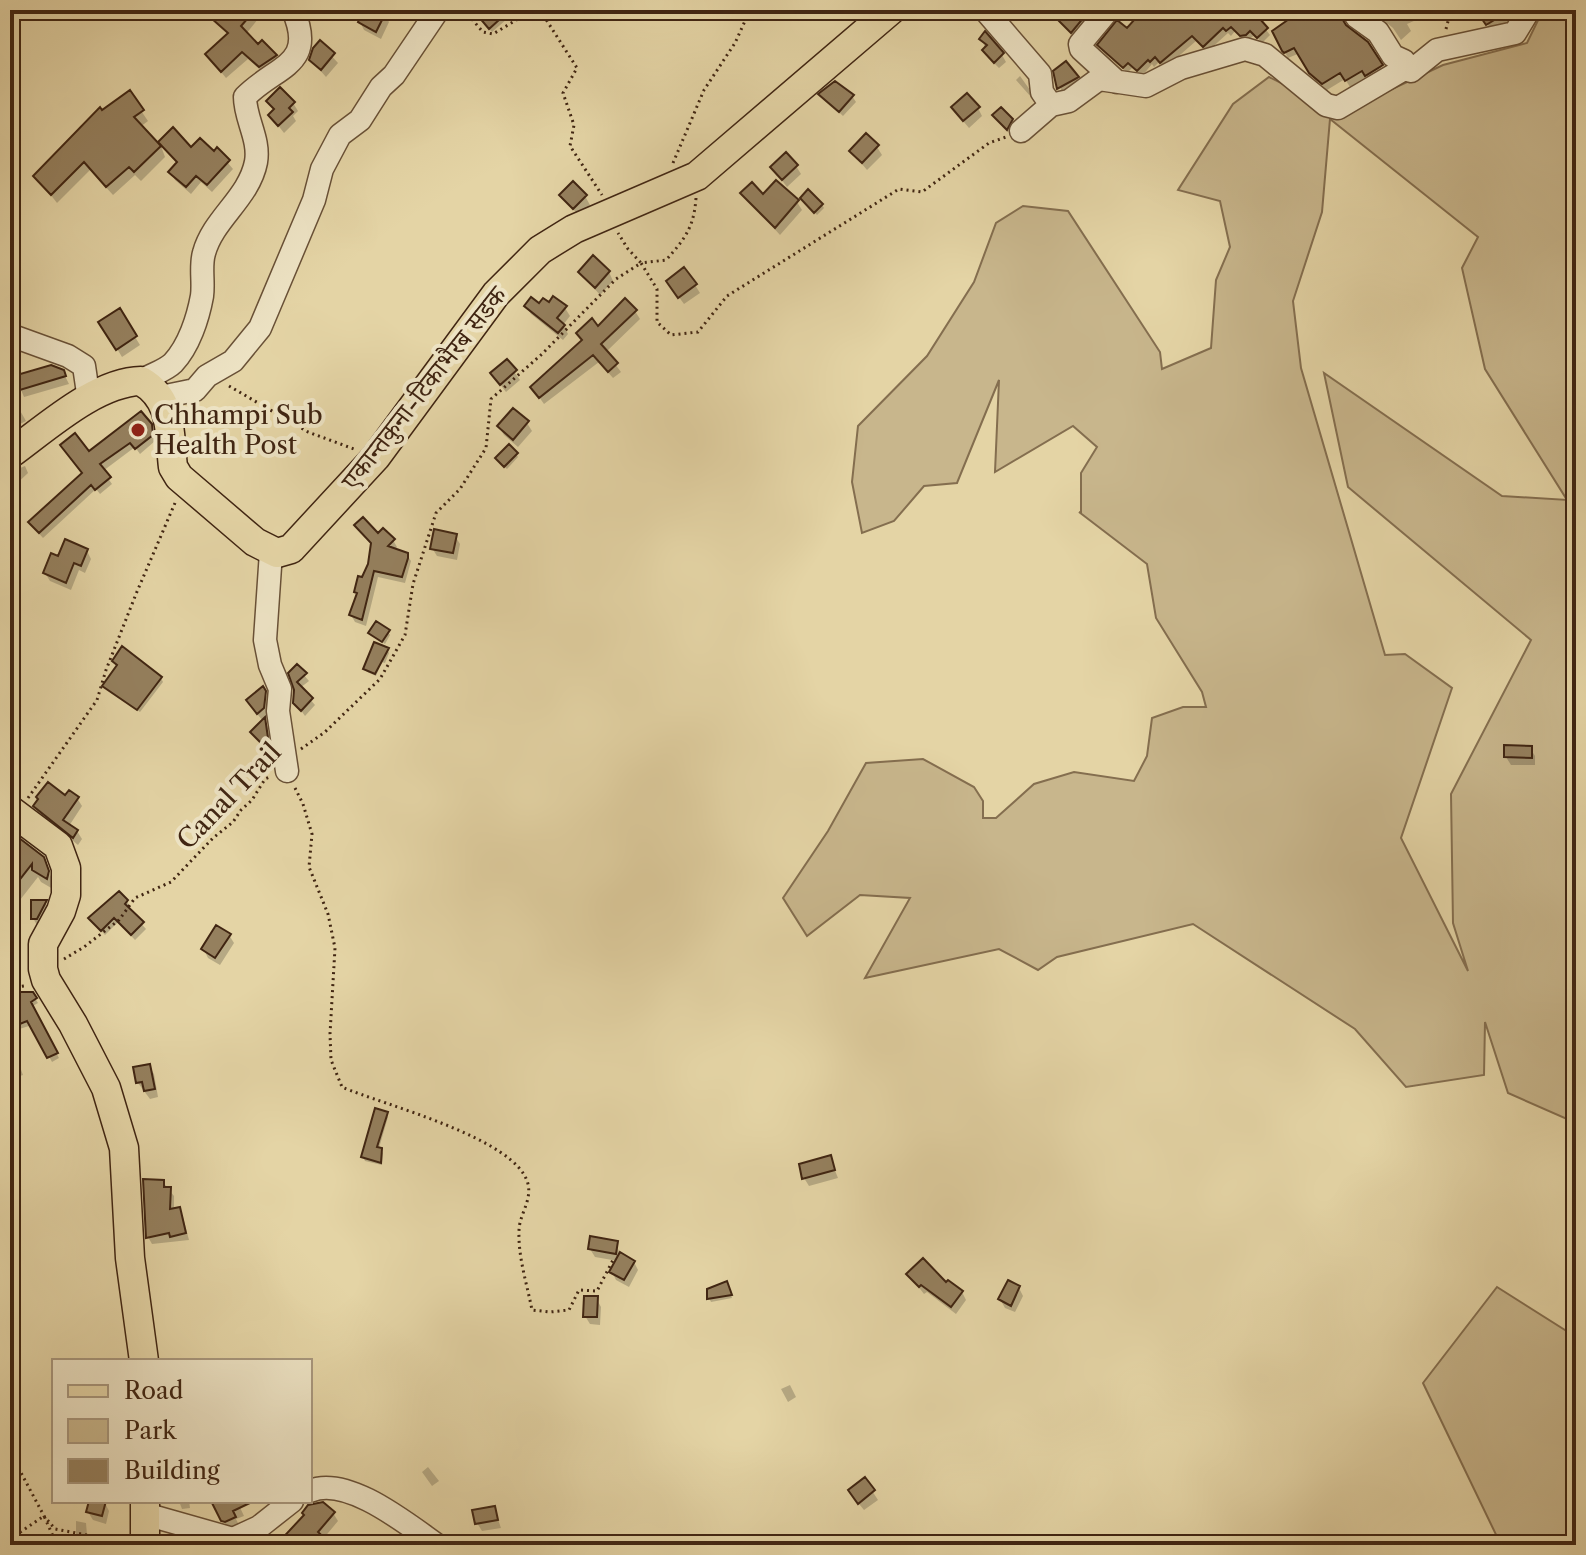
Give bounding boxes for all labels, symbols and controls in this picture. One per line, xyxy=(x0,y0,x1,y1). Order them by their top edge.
street label: एकान्तकुना-टिकाभैरब सडक xyxy=(333,279,515,498)
place label: Chhampi Sub Health Post xyxy=(154,399,323,461)
marker: Chhampi Sub Health Post xyxy=(129,421,147,439)
street label: Canal Trail xyxy=(170,736,288,856)
legend xyxy=(52,1359,312,1503)
text: Road xyxy=(124,1376,184,1405)
text: Park xyxy=(124,1416,177,1445)
text: Building xyxy=(124,1456,220,1485)

